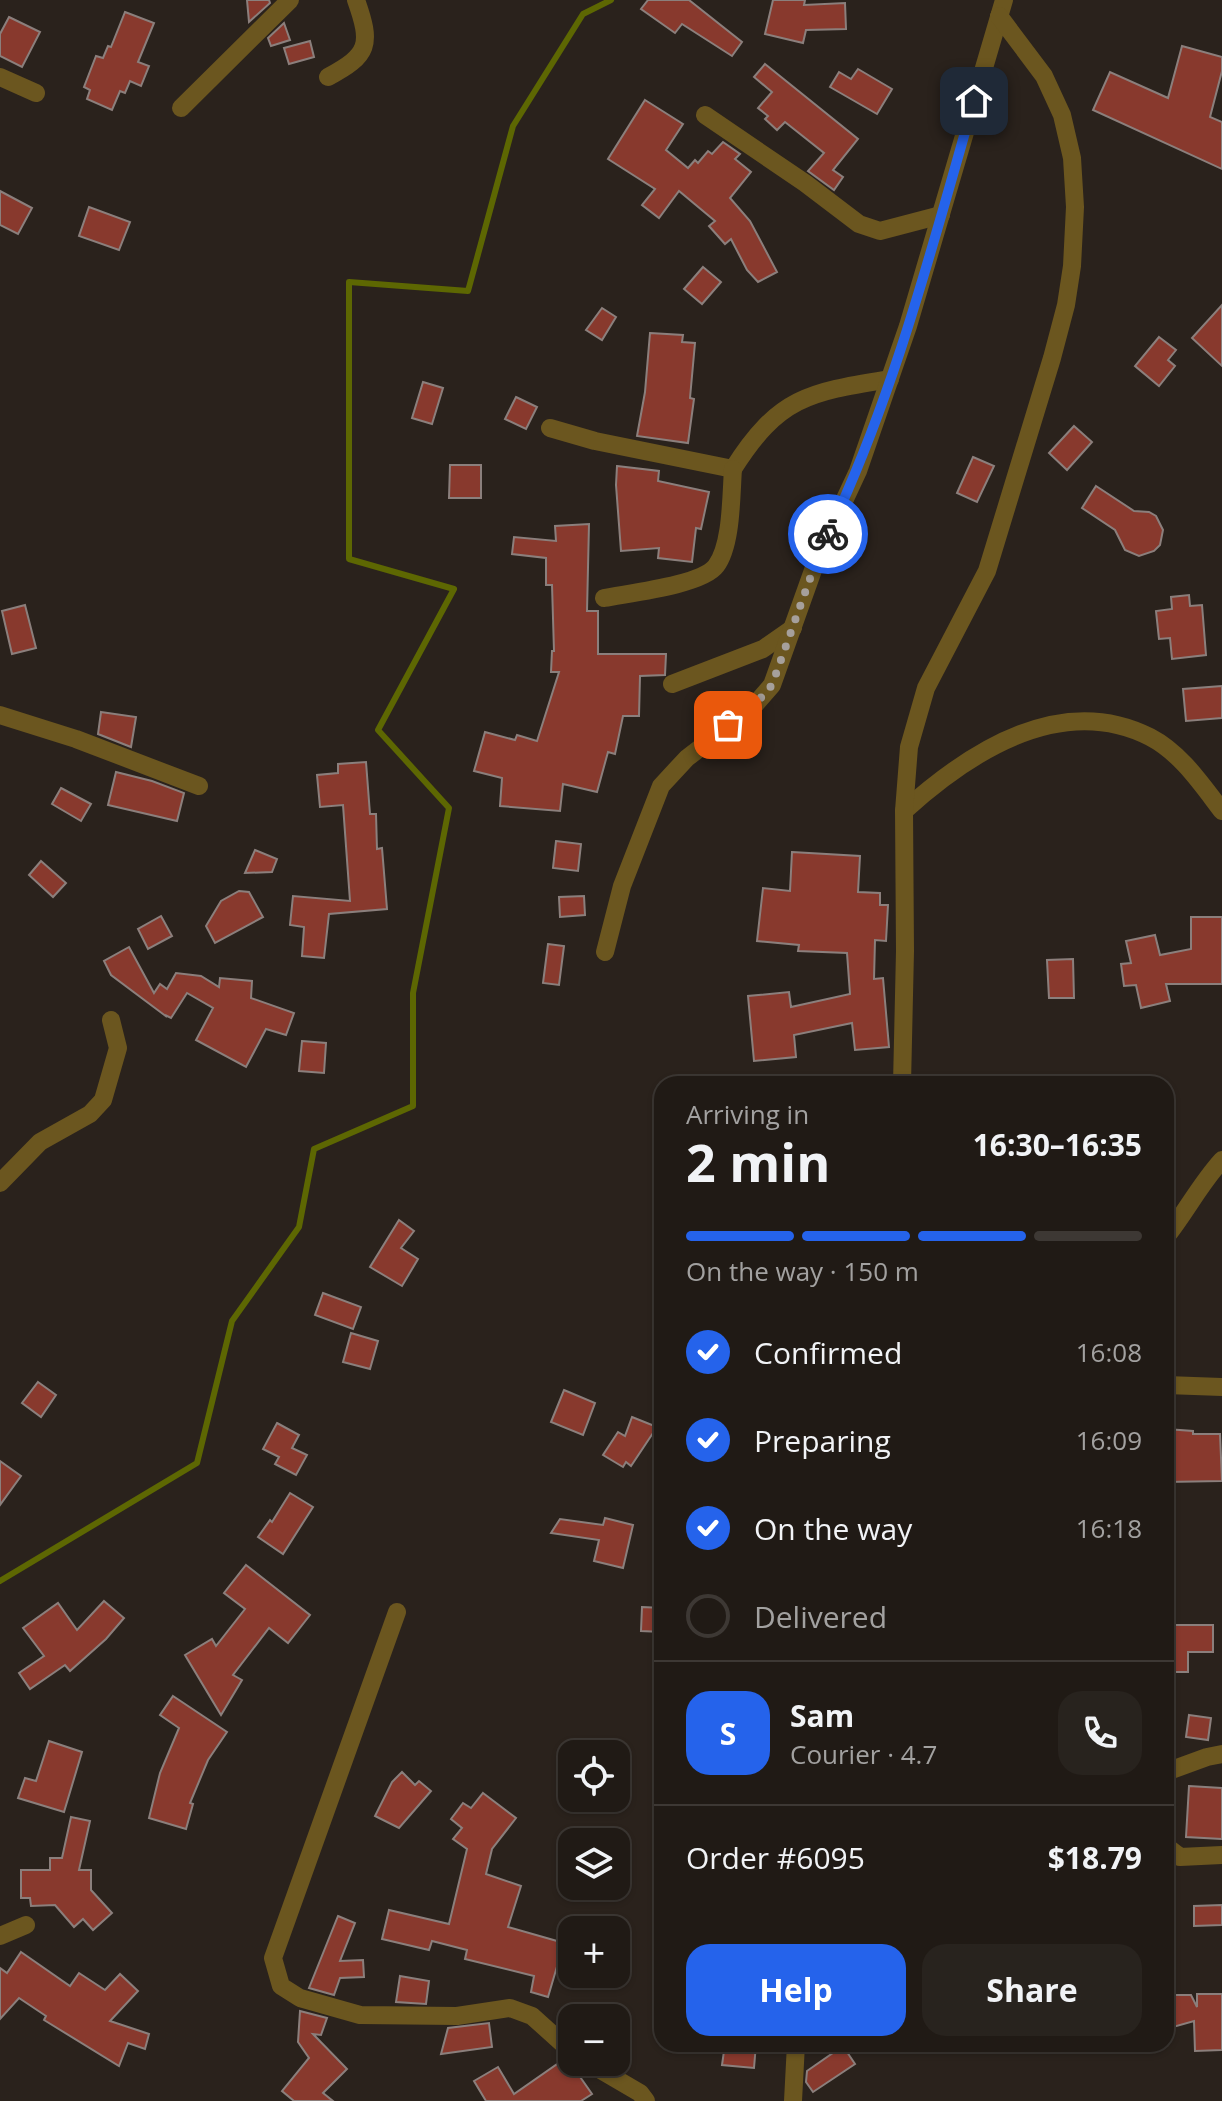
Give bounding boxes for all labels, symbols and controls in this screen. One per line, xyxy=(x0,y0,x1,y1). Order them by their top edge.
pin xyxy=(940,67,1008,135)
icon: home xyxy=(952,79,996,123)
courier xyxy=(788,494,868,574)
icon: bike xyxy=(806,512,850,556)
pin xyxy=(694,691,762,759)
icon: bag xyxy=(706,703,750,747)
text: Arriving in xyxy=(686,1096,809,1132)
text: 16:30–16:35 xyxy=(973,1124,1142,1165)
text: 2 min xyxy=(686,1126,830,1197)
text: On the way · 150 m xyxy=(686,1253,919,1289)
icon: check xyxy=(686,1330,730,1374)
text: Confirmed xyxy=(754,1332,902,1373)
text: 16:08 xyxy=(1076,1334,1142,1370)
icon: check xyxy=(686,1418,730,1462)
text: Preparing xyxy=(754,1420,891,1461)
text: 16:09 xyxy=(1076,1422,1142,1458)
icon: check xyxy=(686,1506,730,1550)
text: On the way xyxy=(754,1508,912,1549)
text: 16:18 xyxy=(1076,1510,1142,1546)
text: Delivered xyxy=(754,1596,887,1637)
button: phone xyxy=(1058,1691,1142,1775)
text: Sam xyxy=(790,1695,854,1736)
text: S xyxy=(720,1713,736,1754)
text: Courier · 4.7 xyxy=(790,1736,937,1772)
map controls xyxy=(558,1740,630,2076)
button: locate xyxy=(558,1740,630,1812)
button: layers xyxy=(558,1828,630,1900)
text: Order #6095 xyxy=(686,1837,865,1878)
text: $18.79 xyxy=(1048,1837,1142,1878)
button: + xyxy=(558,1916,630,1988)
button: Help xyxy=(686,1944,906,2036)
button: Share xyxy=(922,1944,1142,2036)
button: − xyxy=(558,2004,630,2076)

